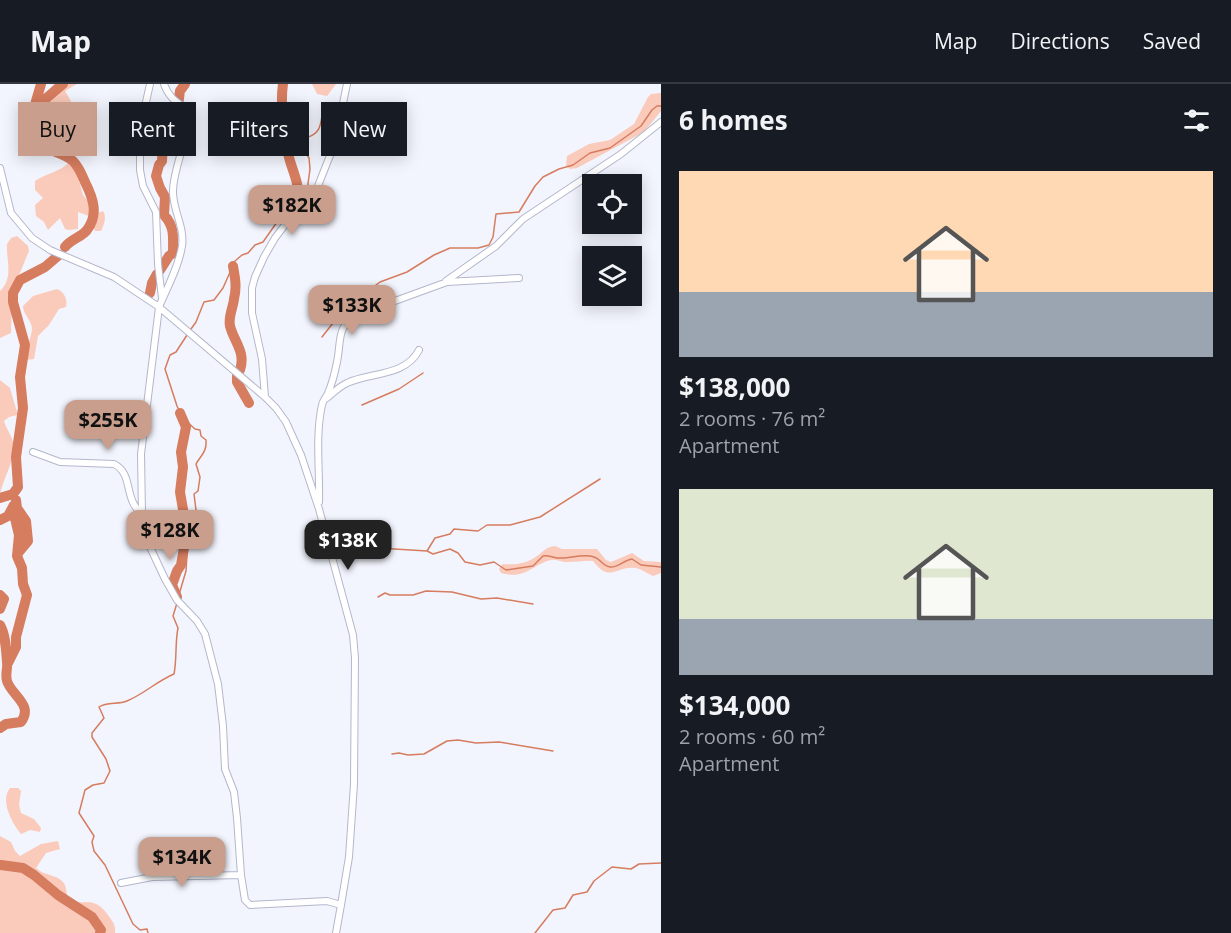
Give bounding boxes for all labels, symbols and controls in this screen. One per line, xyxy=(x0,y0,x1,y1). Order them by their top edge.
text: Map xyxy=(30,22,91,60)
text: Map xyxy=(934,27,977,55)
text: Directions xyxy=(1010,27,1110,55)
text: Saved xyxy=(1143,27,1201,55)
chip: Buy xyxy=(18,102,97,156)
chip: Rent xyxy=(109,102,196,156)
chip: Filters xyxy=(208,102,309,156)
chip: New xyxy=(321,102,407,156)
text: 6 homes xyxy=(679,102,788,138)
icon: filters xyxy=(1180,104,1213,137)
map controls xyxy=(582,174,642,306)
button: locate xyxy=(582,174,642,234)
pin: $182K xyxy=(250,185,334,236)
text: $182K xyxy=(262,191,322,218)
icon: home xyxy=(892,210,1000,318)
button: layers xyxy=(582,246,642,306)
pin: $133K xyxy=(310,285,394,336)
text: $133K xyxy=(322,291,382,318)
text: $138,000 xyxy=(679,369,790,405)
pin: $255K xyxy=(66,400,150,451)
text: 2 rooms · 76 m² xyxy=(679,405,825,432)
text: $255K xyxy=(78,406,138,433)
text: Apartment xyxy=(679,432,779,459)
pin: $128K xyxy=(128,510,212,561)
text: $128K xyxy=(140,516,200,543)
pin: $138K xyxy=(306,520,390,571)
text: $138K xyxy=(318,526,378,553)
icon: home xyxy=(892,528,1000,636)
text: $134,000 xyxy=(679,687,790,723)
text: 2 rooms · 60 m² xyxy=(679,723,825,750)
text: Apartment xyxy=(679,750,779,777)
pin: $134K xyxy=(140,837,224,888)
text: $134K xyxy=(152,843,212,870)

